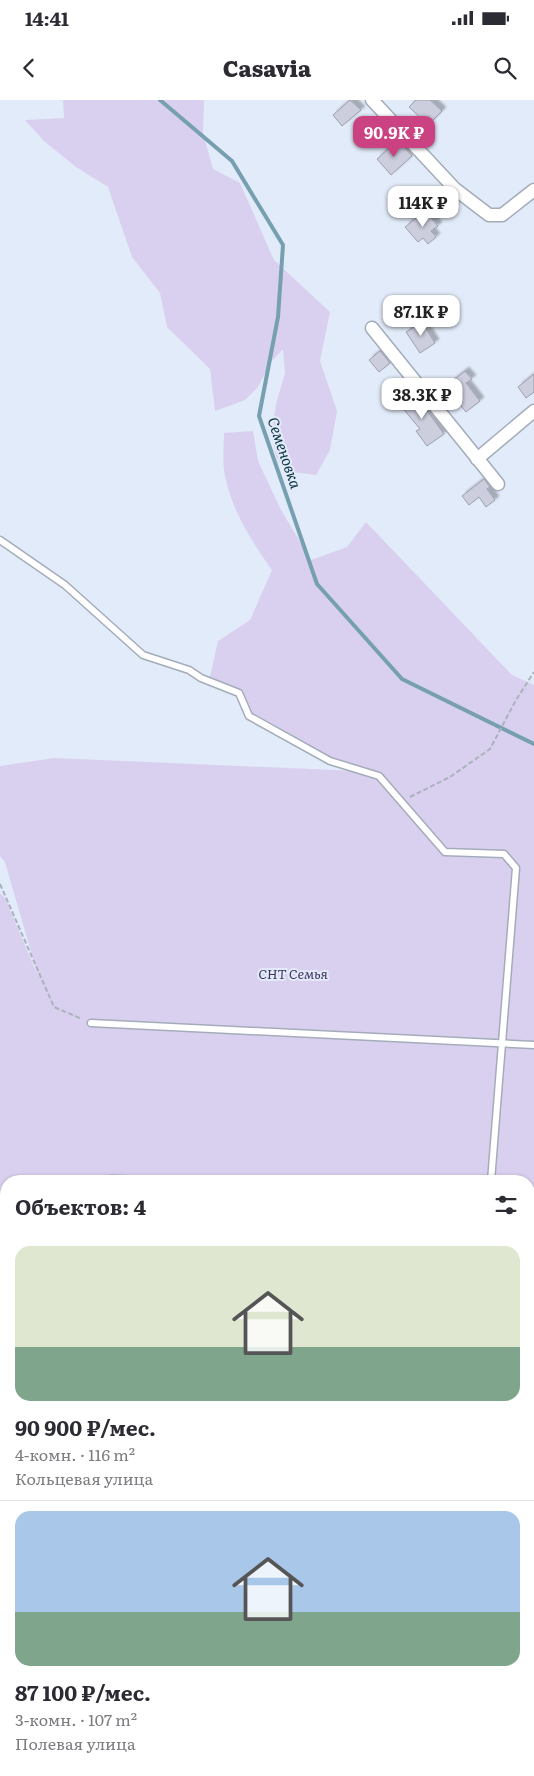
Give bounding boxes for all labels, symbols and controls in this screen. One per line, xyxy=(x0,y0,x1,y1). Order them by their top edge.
text: 14:41 xyxy=(25,4,69,32)
text: Casavia xyxy=(223,51,311,84)
icon: back xyxy=(15,54,43,82)
icon: search xyxy=(491,54,519,82)
pin: 90.9K ₽ xyxy=(348,115,440,158)
text: 90.9K ₽ xyxy=(364,120,424,144)
pin: 114K ₽ xyxy=(382,186,464,228)
text: 114K ₽ xyxy=(399,190,447,214)
pin: 87.1K ₽ xyxy=(375,294,467,337)
text: 87.1K ₽ xyxy=(394,299,448,323)
pin: 38.3K ₽ xyxy=(376,378,468,420)
text: 38.3K ₽ xyxy=(393,382,451,406)
water label: Семеновка xyxy=(262,414,309,492)
park label: СНТ Семья xyxy=(258,963,329,983)
text: Объектов: 4 xyxy=(15,1190,146,1221)
icon: filters xyxy=(492,1191,520,1219)
icon: home xyxy=(223,1278,313,1368)
text: 90 900 ₽/мес. xyxy=(15,1411,156,1442)
text: 4-комн. · 116 m² xyxy=(15,1442,135,1466)
text: Кольцевая улица xyxy=(15,1466,153,1490)
icon: home xyxy=(223,1544,313,1634)
text: 87 100 ₽/мес. xyxy=(15,1676,151,1707)
text: 3-комн. · 107 m² xyxy=(15,1707,137,1731)
text: Полевая улица xyxy=(15,1731,136,1755)

